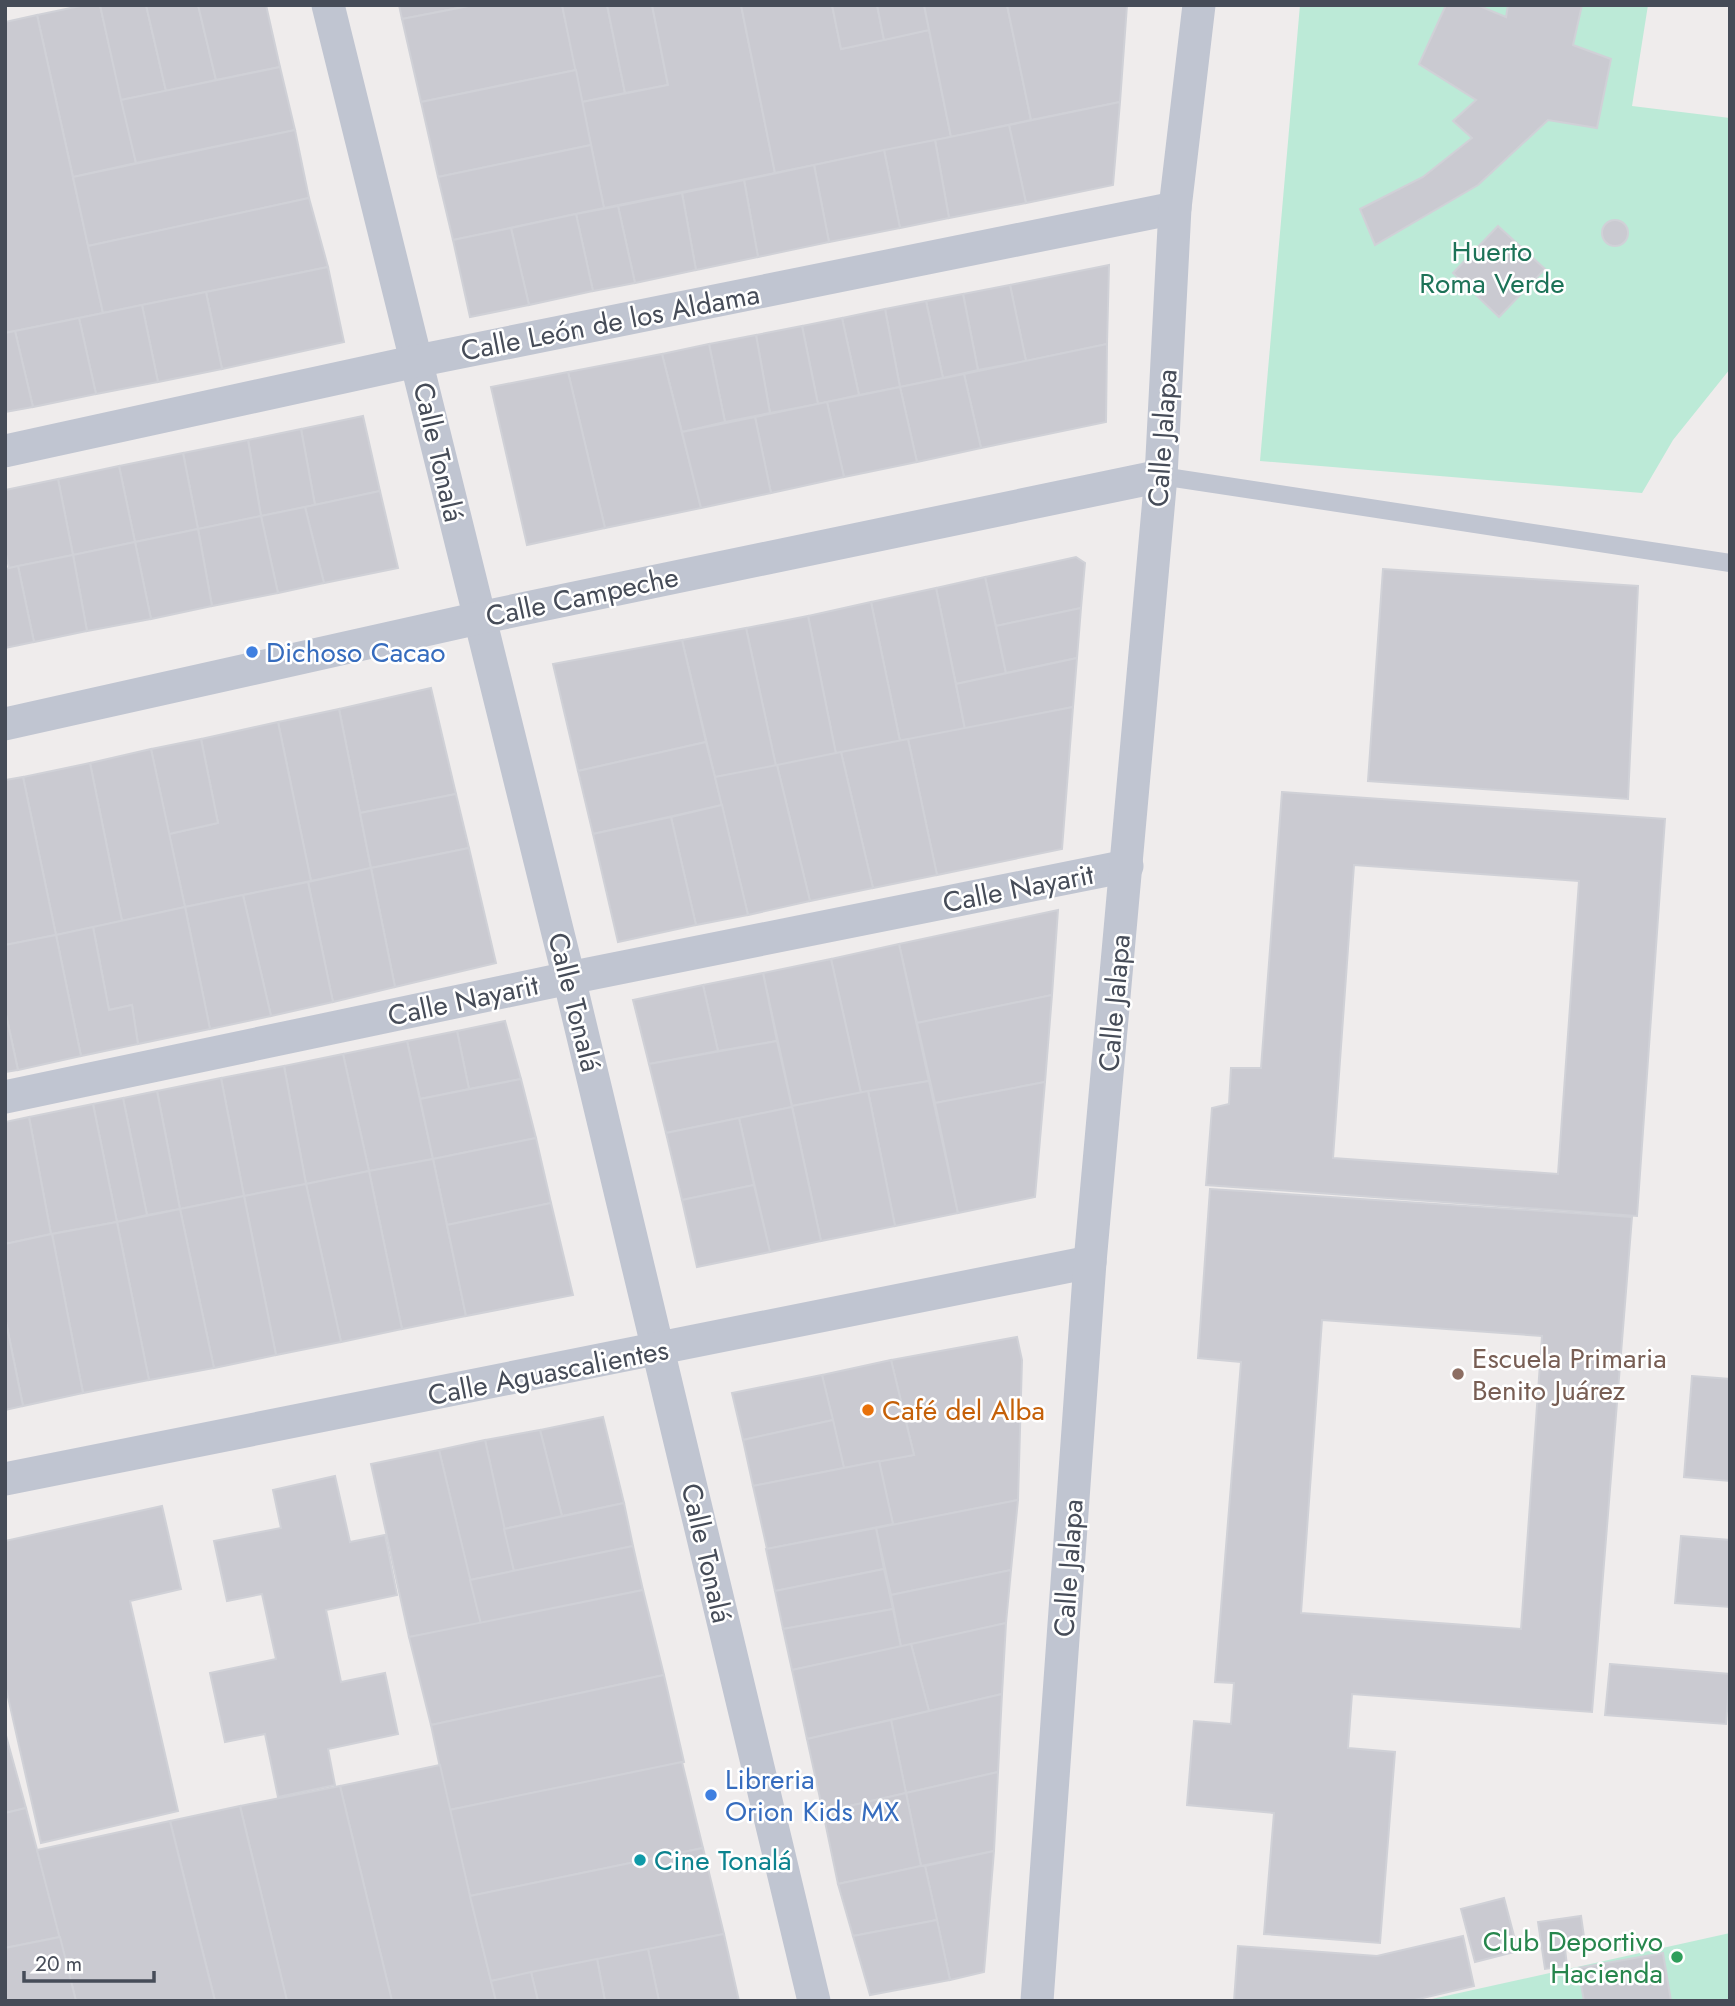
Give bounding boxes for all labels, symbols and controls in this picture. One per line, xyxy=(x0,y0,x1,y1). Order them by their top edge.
park label: Huerto Roma Verde xyxy=(1419,231,1565,304)
street label: Calle León de los Aldama xyxy=(457,273,763,372)
street label: Calle Jalapa xyxy=(1137,368,1188,508)
street label: Calle Tonalá xyxy=(403,378,474,526)
street label: Calle Campeche xyxy=(482,556,682,637)
place label: Dichoso Cacao xyxy=(266,632,445,673)
marker: Dichoso Cacao xyxy=(244,644,260,660)
street label: Calle Nayarit xyxy=(939,854,1097,923)
street label: Calle Tonalá xyxy=(537,928,612,1076)
street label: Calle Jalapa xyxy=(1088,933,1141,1074)
street label: Calle Nayarit xyxy=(384,964,542,1036)
street label: Calle Aguascalientes xyxy=(424,1329,672,1416)
place label: Escuela Primaria Benito Juárez xyxy=(1472,1338,1667,1411)
marker: Escuela Primaria Benito Juárez xyxy=(1450,1366,1466,1382)
place label: Café del Alba xyxy=(882,1390,1045,1431)
marker: Café del Alba xyxy=(860,1402,876,1418)
street label: Calle Tonalá xyxy=(671,1479,742,1627)
street label: Calle Jalapa xyxy=(1043,1498,1094,1638)
place label: Libreria Orion Kids MX xyxy=(725,1759,900,1832)
marker: Libreria Orion Kids MX xyxy=(703,1787,719,1803)
place label: Cine Tonalá xyxy=(654,1840,792,1881)
marker: Cine Tonalá xyxy=(632,1852,648,1868)
place label: Club Deportivo Hacienda xyxy=(1483,1921,1663,1994)
scale bar xyxy=(24,1940,154,1984)
text: 20 m xyxy=(35,1949,82,1979)
marker: Club Deportivo Hacienda xyxy=(1669,1949,1685,1965)

